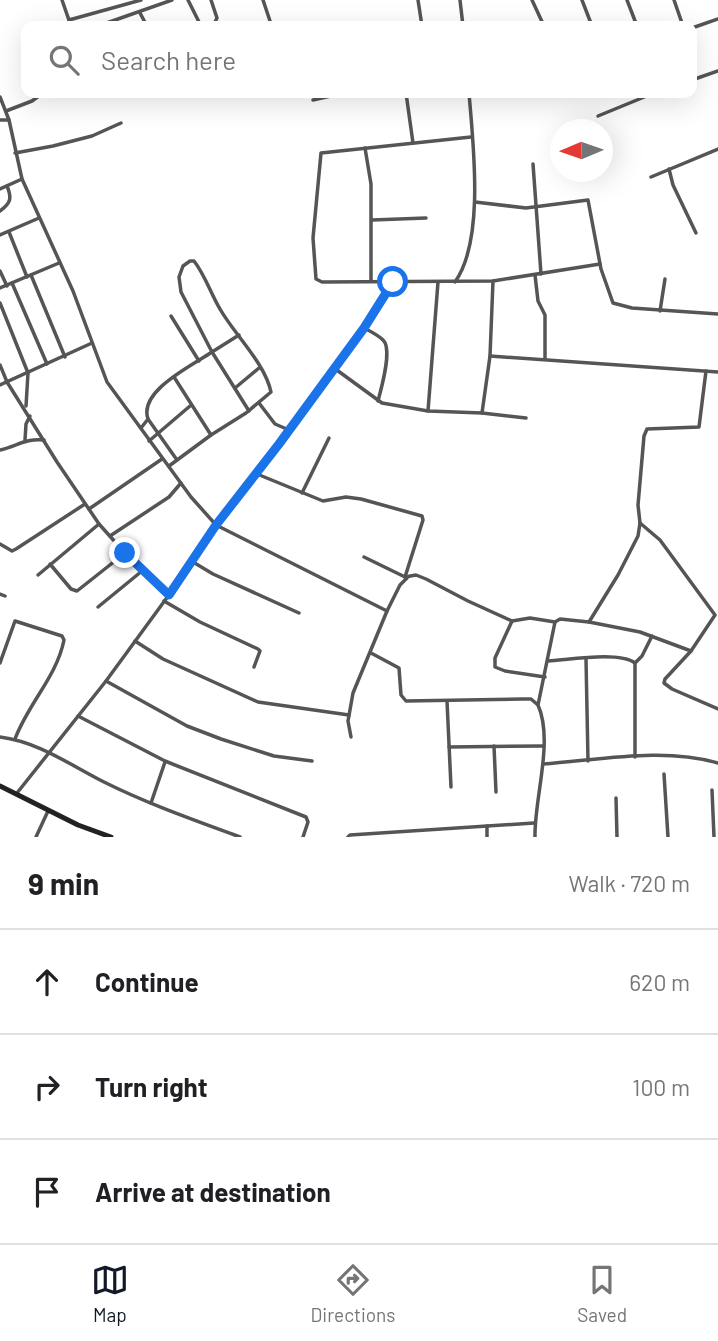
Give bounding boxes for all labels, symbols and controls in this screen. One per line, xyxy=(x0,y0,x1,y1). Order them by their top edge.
search box xyxy=(21,21,697,98)
icon: search xyxy=(45,41,83,79)
text: Search here xyxy=(101,44,236,75)
north arrow xyxy=(550,119,613,182)
route start xyxy=(377,266,408,297)
route end xyxy=(109,537,140,568)
text: 9 min xyxy=(28,865,99,901)
text: Walk · 720 m xyxy=(568,869,690,897)
icon: ahead xyxy=(28,963,66,1001)
text: Continue xyxy=(95,966,199,997)
text: 620 m xyxy=(629,968,690,996)
icon: right xyxy=(28,1068,66,1106)
text: Turn right xyxy=(95,1071,208,1102)
text: 100 m xyxy=(632,1073,690,1101)
icon: arrive xyxy=(28,1173,66,1211)
text: Arrive at destination xyxy=(95,1176,331,1207)
tab: Map xyxy=(91,1261,129,1326)
tab: Directions xyxy=(311,1261,396,1326)
tab: Saved xyxy=(577,1261,627,1326)

